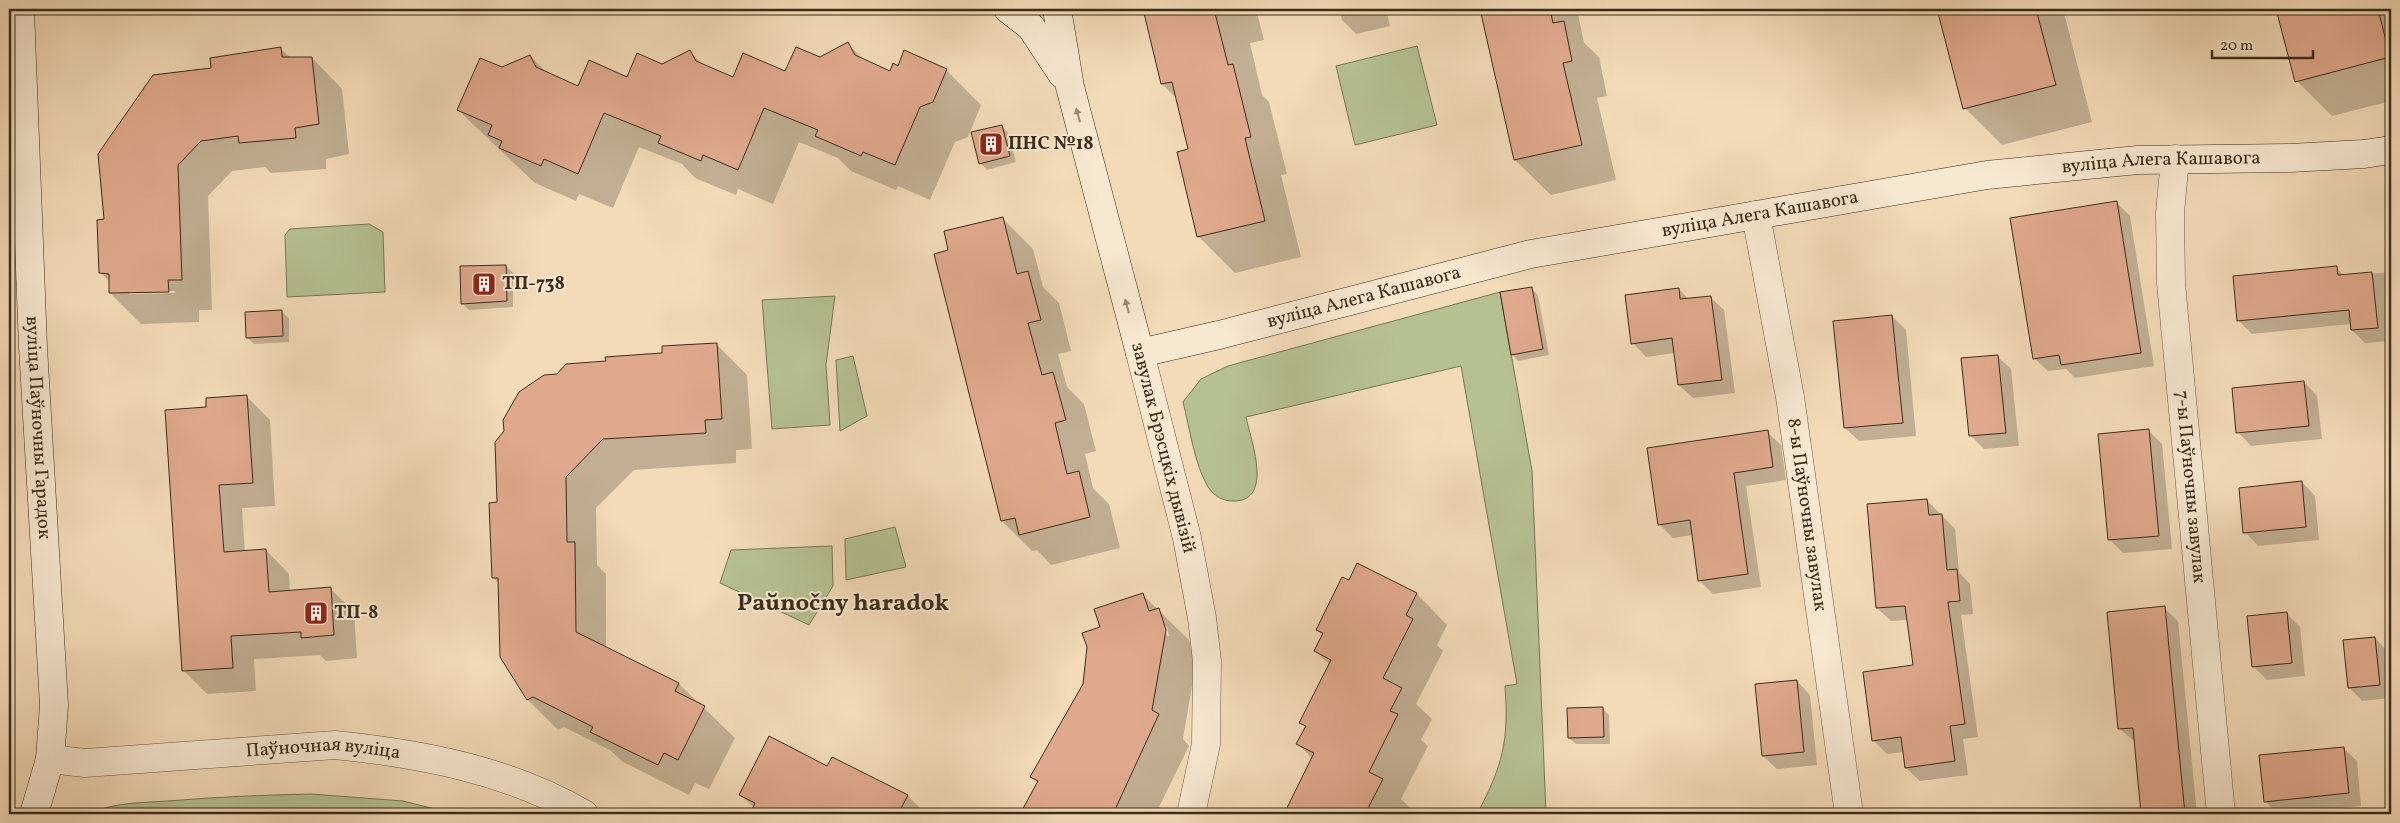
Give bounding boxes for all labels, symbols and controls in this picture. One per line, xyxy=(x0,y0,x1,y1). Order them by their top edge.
scale bar xyxy=(2212,28,2314,60)
text: 20 m xyxy=(2220,36,2253,57)
one-way arrow xyxy=(1073,107,1081,122)
building icon: ПНС №18 xyxy=(978,131,1004,157)
place label: ПНС №18 xyxy=(1008,131,1094,157)
street label: вуліца Алега Кашавога xyxy=(2060,145,2261,181)
street label: вуліца Алега Кашавога xyxy=(1660,184,1860,244)
street label: вуліца Алега Кашавога xyxy=(1264,260,1464,335)
building icon: ТП-738 xyxy=(471,271,497,297)
place label: ТП-738 xyxy=(502,271,565,297)
one-way arrow xyxy=(1123,298,1131,313)
street label: вуліца Паўночны Гарадок xyxy=(19,316,57,540)
street label: завулак Брэсцкіх дывізій xyxy=(1124,340,1202,556)
street label: 7-ы Паўночны завулак xyxy=(2168,389,2212,584)
street label: 8-ы Паўночны завулак xyxy=(1780,416,1833,613)
district label: Paŭnočny haradok xyxy=(737,587,949,621)
building icon: ТП-8 xyxy=(303,600,329,626)
place label: ТП-8 xyxy=(334,600,378,626)
street label: Паўночная вуліца xyxy=(245,732,402,766)

